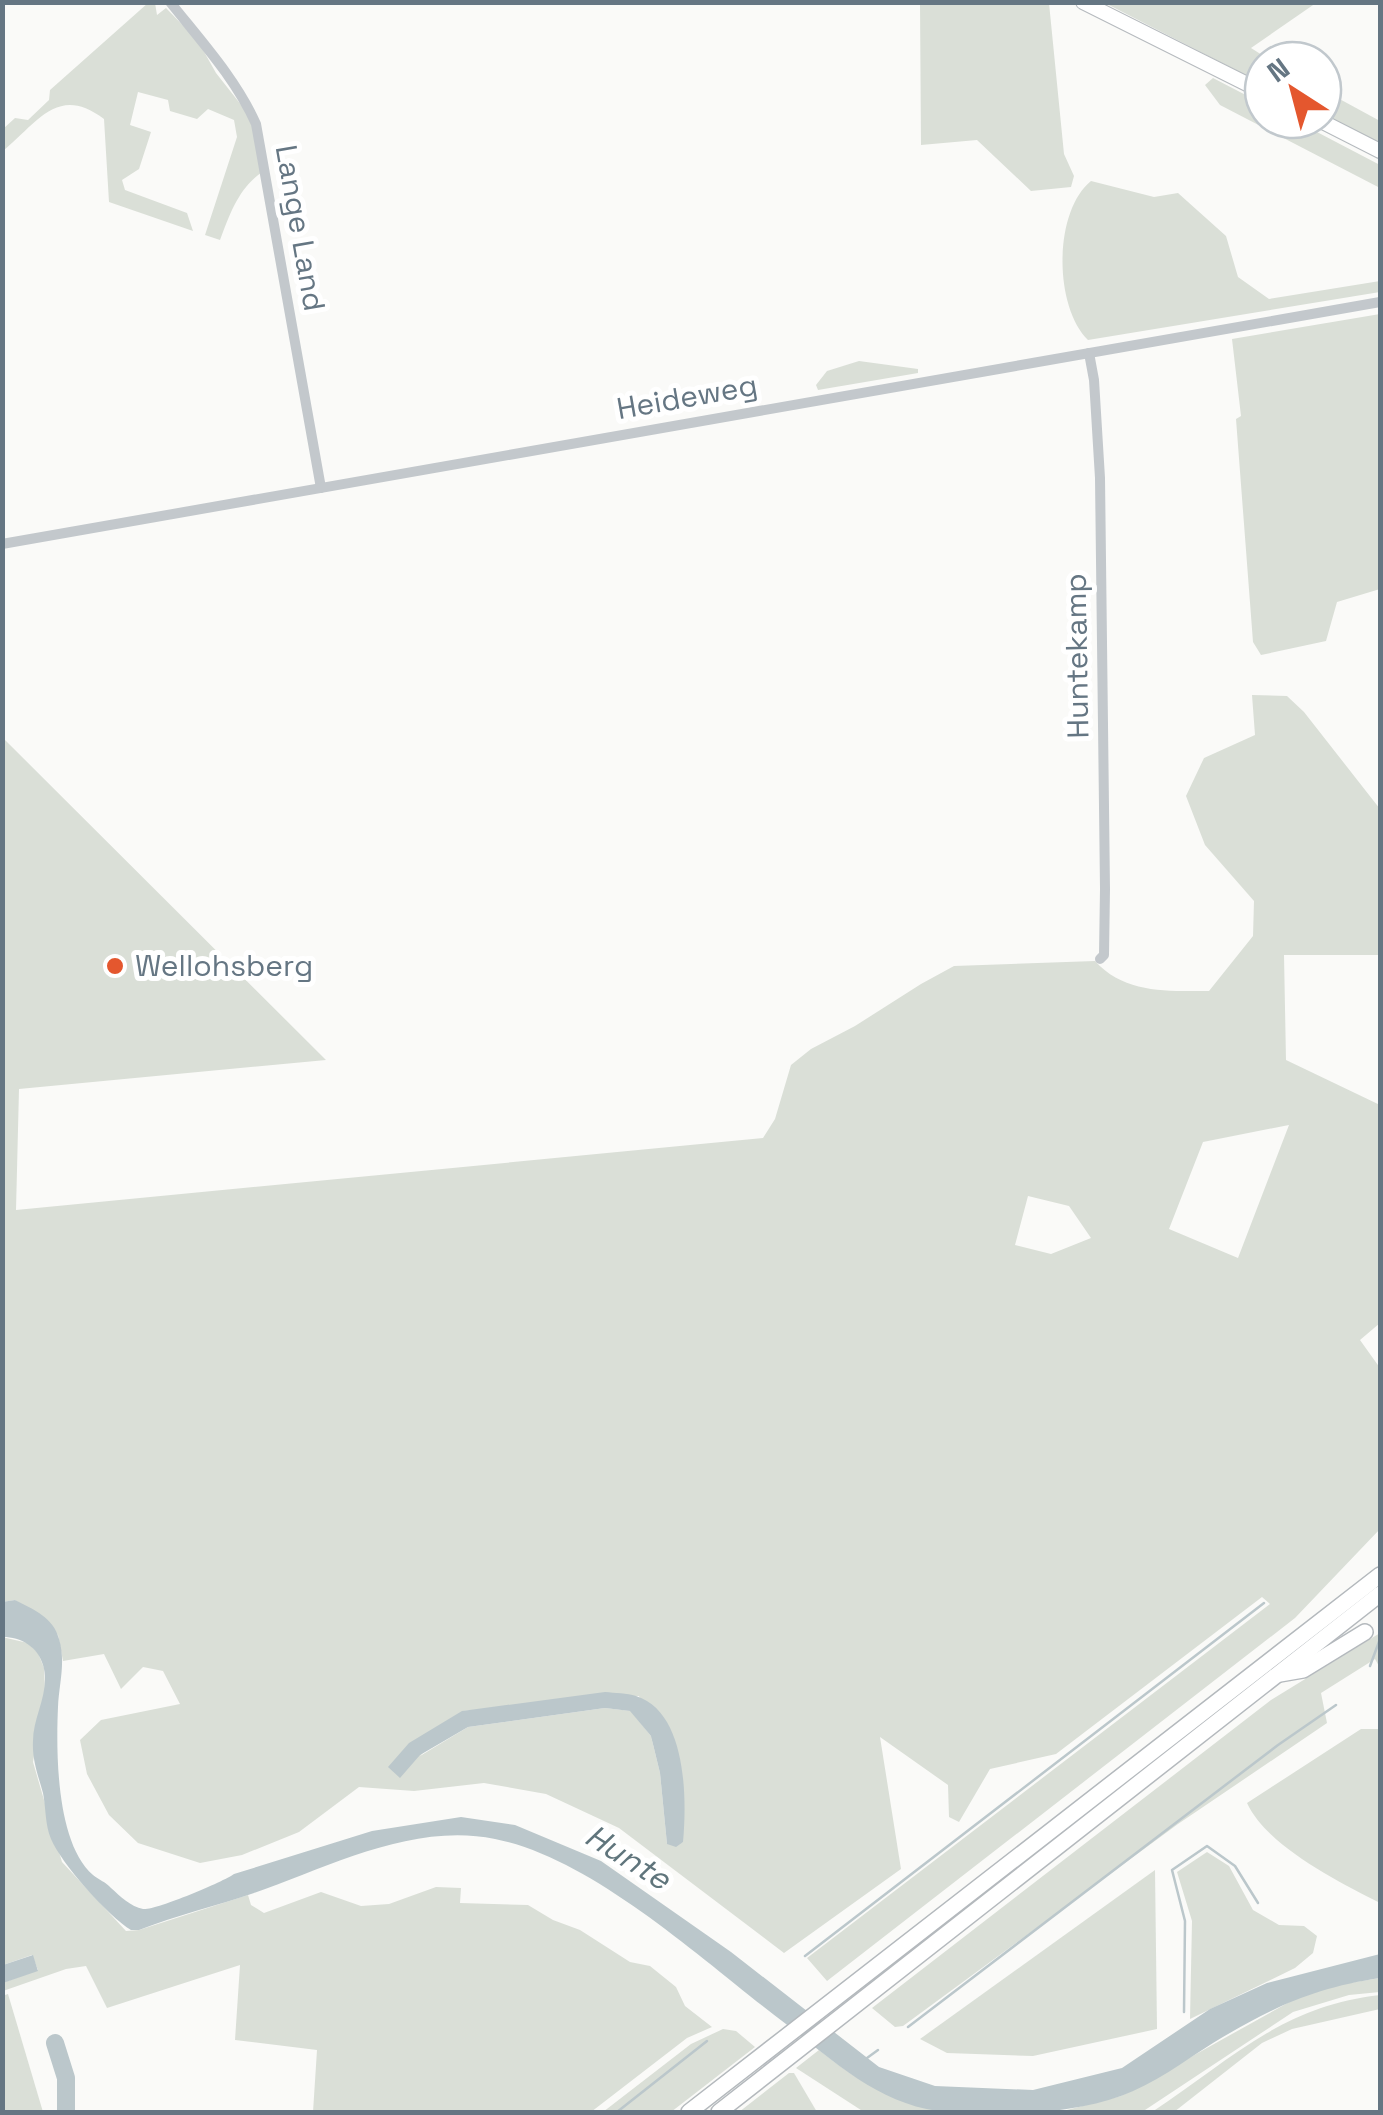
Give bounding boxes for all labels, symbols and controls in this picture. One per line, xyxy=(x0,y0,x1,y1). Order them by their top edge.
north arrow xyxy=(1243,40,1343,140)
text: N xyxy=(1260,50,1296,90)
street label: Lange Land xyxy=(267,142,334,314)
street label: Heideweg xyxy=(613,365,760,428)
street label: Huntekamp xyxy=(1056,573,1097,739)
place label: Wellohsberg xyxy=(135,946,313,985)
marker: Wellohsberg xyxy=(104,955,126,977)
water label: Hunte xyxy=(578,1815,679,1899)

